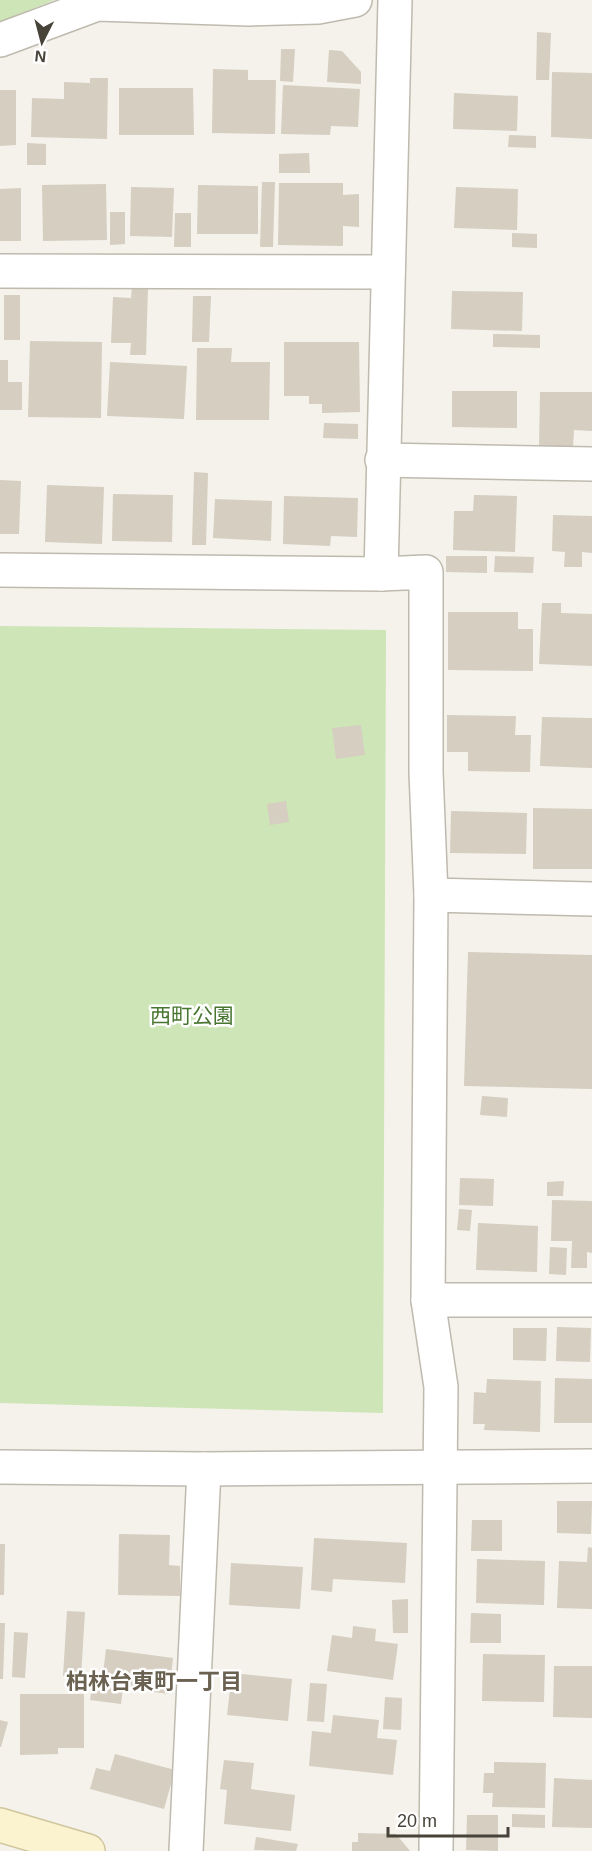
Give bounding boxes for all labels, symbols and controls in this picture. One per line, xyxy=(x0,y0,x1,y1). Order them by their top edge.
north arrow xyxy=(12,12,72,72)
text: N xyxy=(34,47,47,65)
park label: 西町公園 xyxy=(150,1004,234,1027)
district label: 柏林台東町一丁目 xyxy=(66,1669,242,1694)
scale bar xyxy=(388,1800,508,1838)
text: 20 m xyxy=(397,1811,437,1831)

